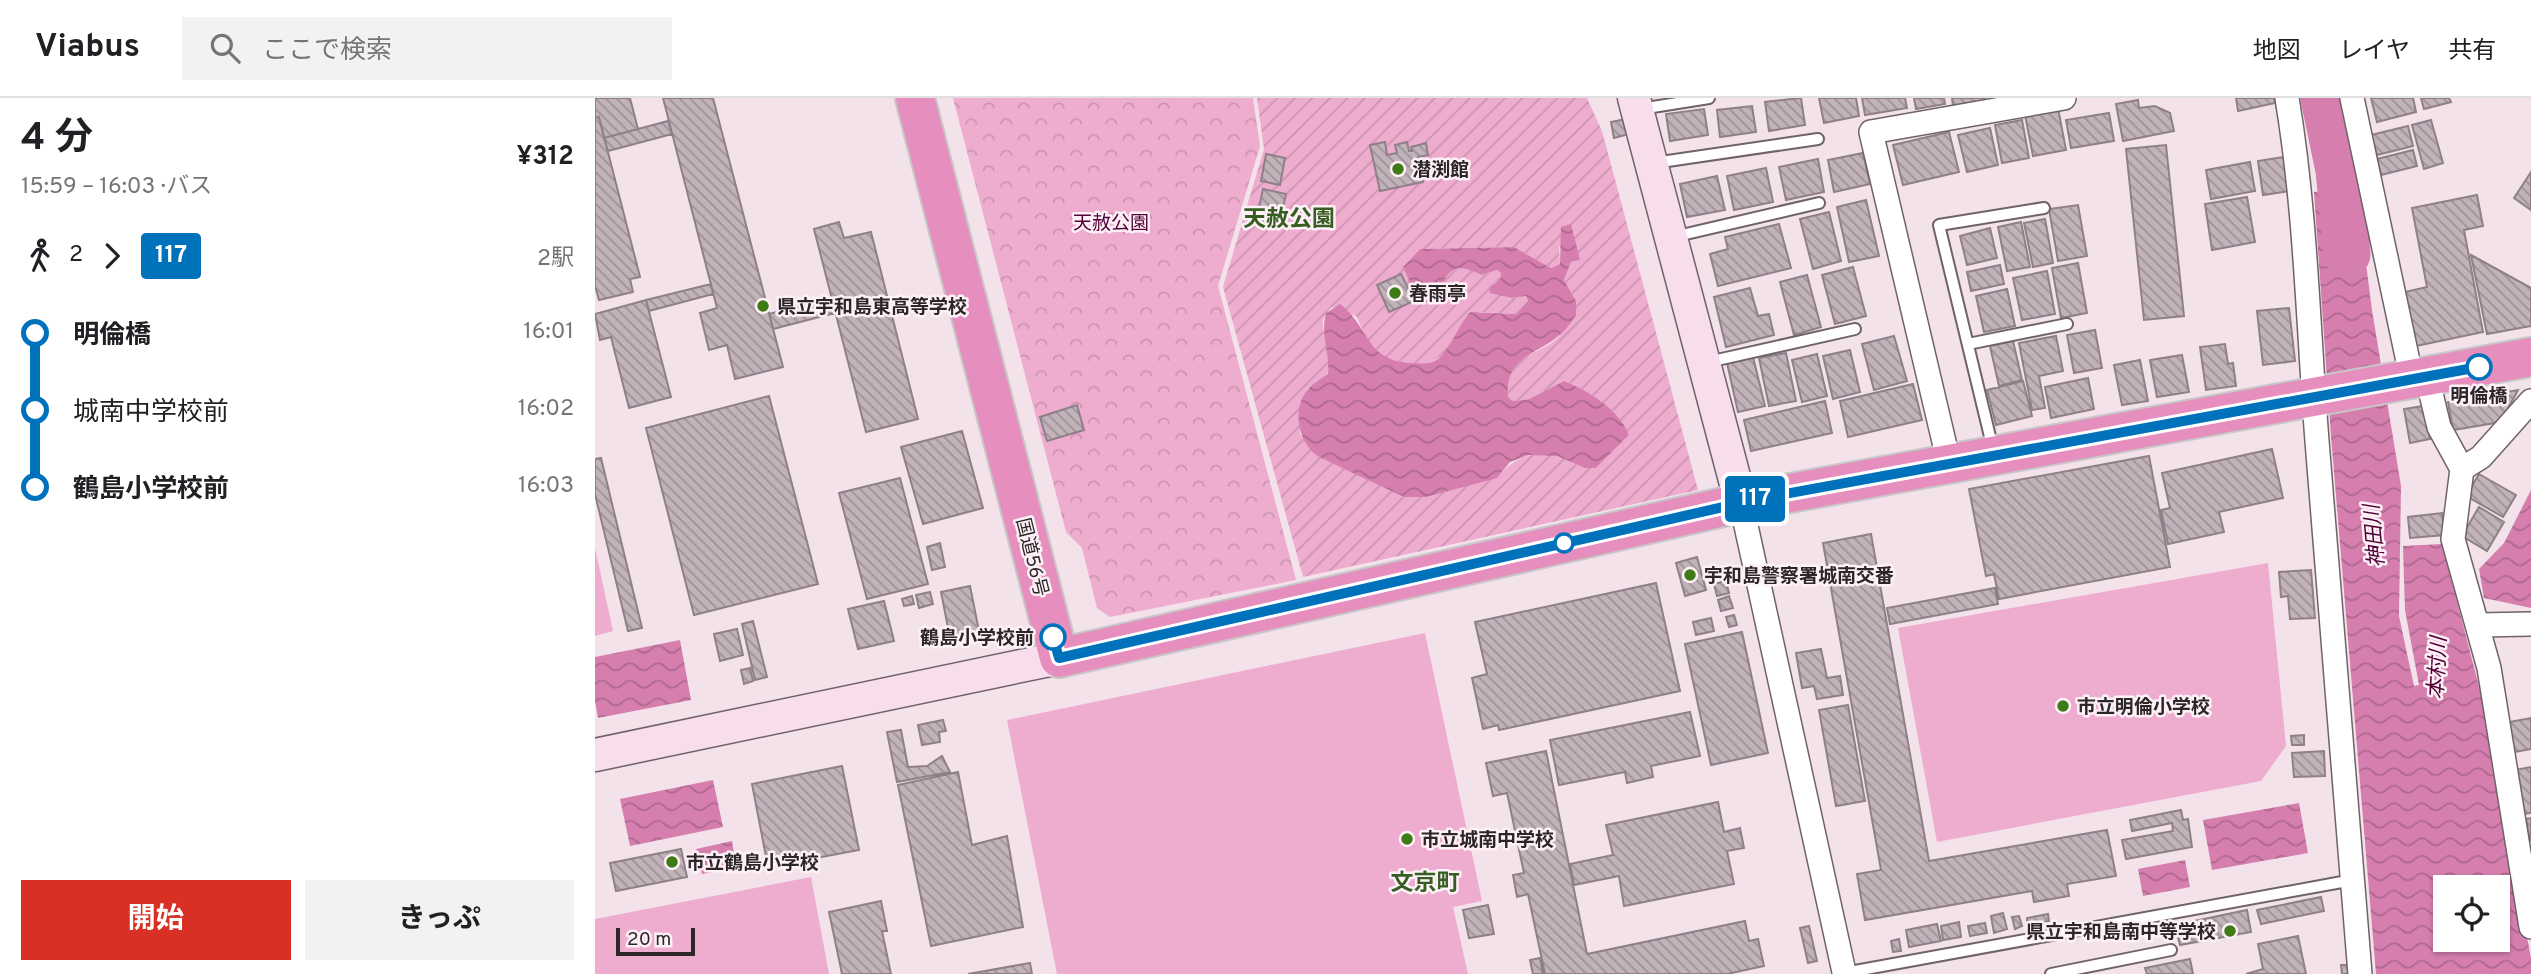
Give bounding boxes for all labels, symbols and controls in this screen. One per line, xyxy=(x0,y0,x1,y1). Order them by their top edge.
search box xyxy=(182,17,672,80)
text: Viabus xyxy=(35,27,140,69)
icon: search xyxy=(206,29,244,67)
text: ここで検索 xyxy=(262,35,392,68)
text: 地図 xyxy=(2253,37,2301,67)
text: レイヤ xyxy=(2339,37,2410,67)
text: 共有 xyxy=(2448,37,2496,67)
text: 4 分 xyxy=(21,115,93,164)
text: ¥312 xyxy=(516,141,574,174)
place label: 潜渕館 xyxy=(1412,159,1469,183)
marker: 潜渕館 xyxy=(1390,161,1406,177)
text: 15:59 – 16:03 · バス xyxy=(21,173,212,202)
district label: 天赦公園 xyxy=(1243,206,1335,235)
park label: 天赦公園 xyxy=(1073,212,1149,236)
icon: walk xyxy=(21,237,59,275)
icon: forward xyxy=(93,237,131,275)
text: 2 xyxy=(69,241,83,270)
text: 117 xyxy=(155,241,187,271)
text: 2駅 xyxy=(537,245,574,274)
place label: 春雨亭 xyxy=(1409,283,1466,307)
marker: 春雨亭 xyxy=(1387,285,1403,301)
place label: 県立宇和島東高等学校 xyxy=(777,296,967,320)
marker: 県立宇和島東高等学校 xyxy=(755,298,771,314)
text: 16:01 xyxy=(523,318,574,347)
text: 明倫橋 xyxy=(73,320,151,353)
marker: 明倫橋 xyxy=(2466,354,2492,380)
place label: 明倫橋 xyxy=(2450,385,2508,409)
text: 16:02 xyxy=(518,395,574,424)
text: 城南中学校前 xyxy=(73,397,229,430)
text: 16:03 xyxy=(518,472,574,501)
text: 鶴島小学校前 xyxy=(73,474,229,507)
line badge: 117 xyxy=(1715,476,1795,522)
text: 117 xyxy=(1739,484,1771,514)
water label: 神田川 xyxy=(2359,501,2392,568)
street label: 国道56号 xyxy=(1010,516,1052,599)
unlabelled marker xyxy=(1554,533,1574,553)
place label: 宇和島警察署城南交番 xyxy=(1704,565,1894,589)
marker: 宇和島警察署城南交番 xyxy=(1682,567,1698,583)
marker: 鶴島小学校前 xyxy=(1040,624,1066,650)
place label: 鶴島小学校前 xyxy=(920,627,1034,651)
water label: 本村川 xyxy=(2423,634,2454,700)
place label: 市立明倫小学校 xyxy=(2077,696,2210,720)
marker: 市立明倫小学校 xyxy=(2055,698,2071,714)
place label: 市立城南中学校 xyxy=(1421,829,1554,853)
marker: 市立城南中学校 xyxy=(1399,831,1415,847)
place label: 市立鶴島小学校 xyxy=(686,852,819,876)
marker: 市立鶴島小学校 xyxy=(664,854,680,870)
district label: 文京町 xyxy=(1391,870,1460,899)
map controls xyxy=(2433,875,2510,952)
button: locate xyxy=(2433,875,2510,952)
button: 開始 xyxy=(21,880,291,960)
button: きっぷ xyxy=(305,880,574,960)
place label: 県立宇和島南中等学校 xyxy=(2026,921,2216,945)
marker: 県立宇和島南中等学校 xyxy=(2222,923,2238,939)
scale bar xyxy=(616,925,695,957)
text: 20 m xyxy=(627,928,671,952)

